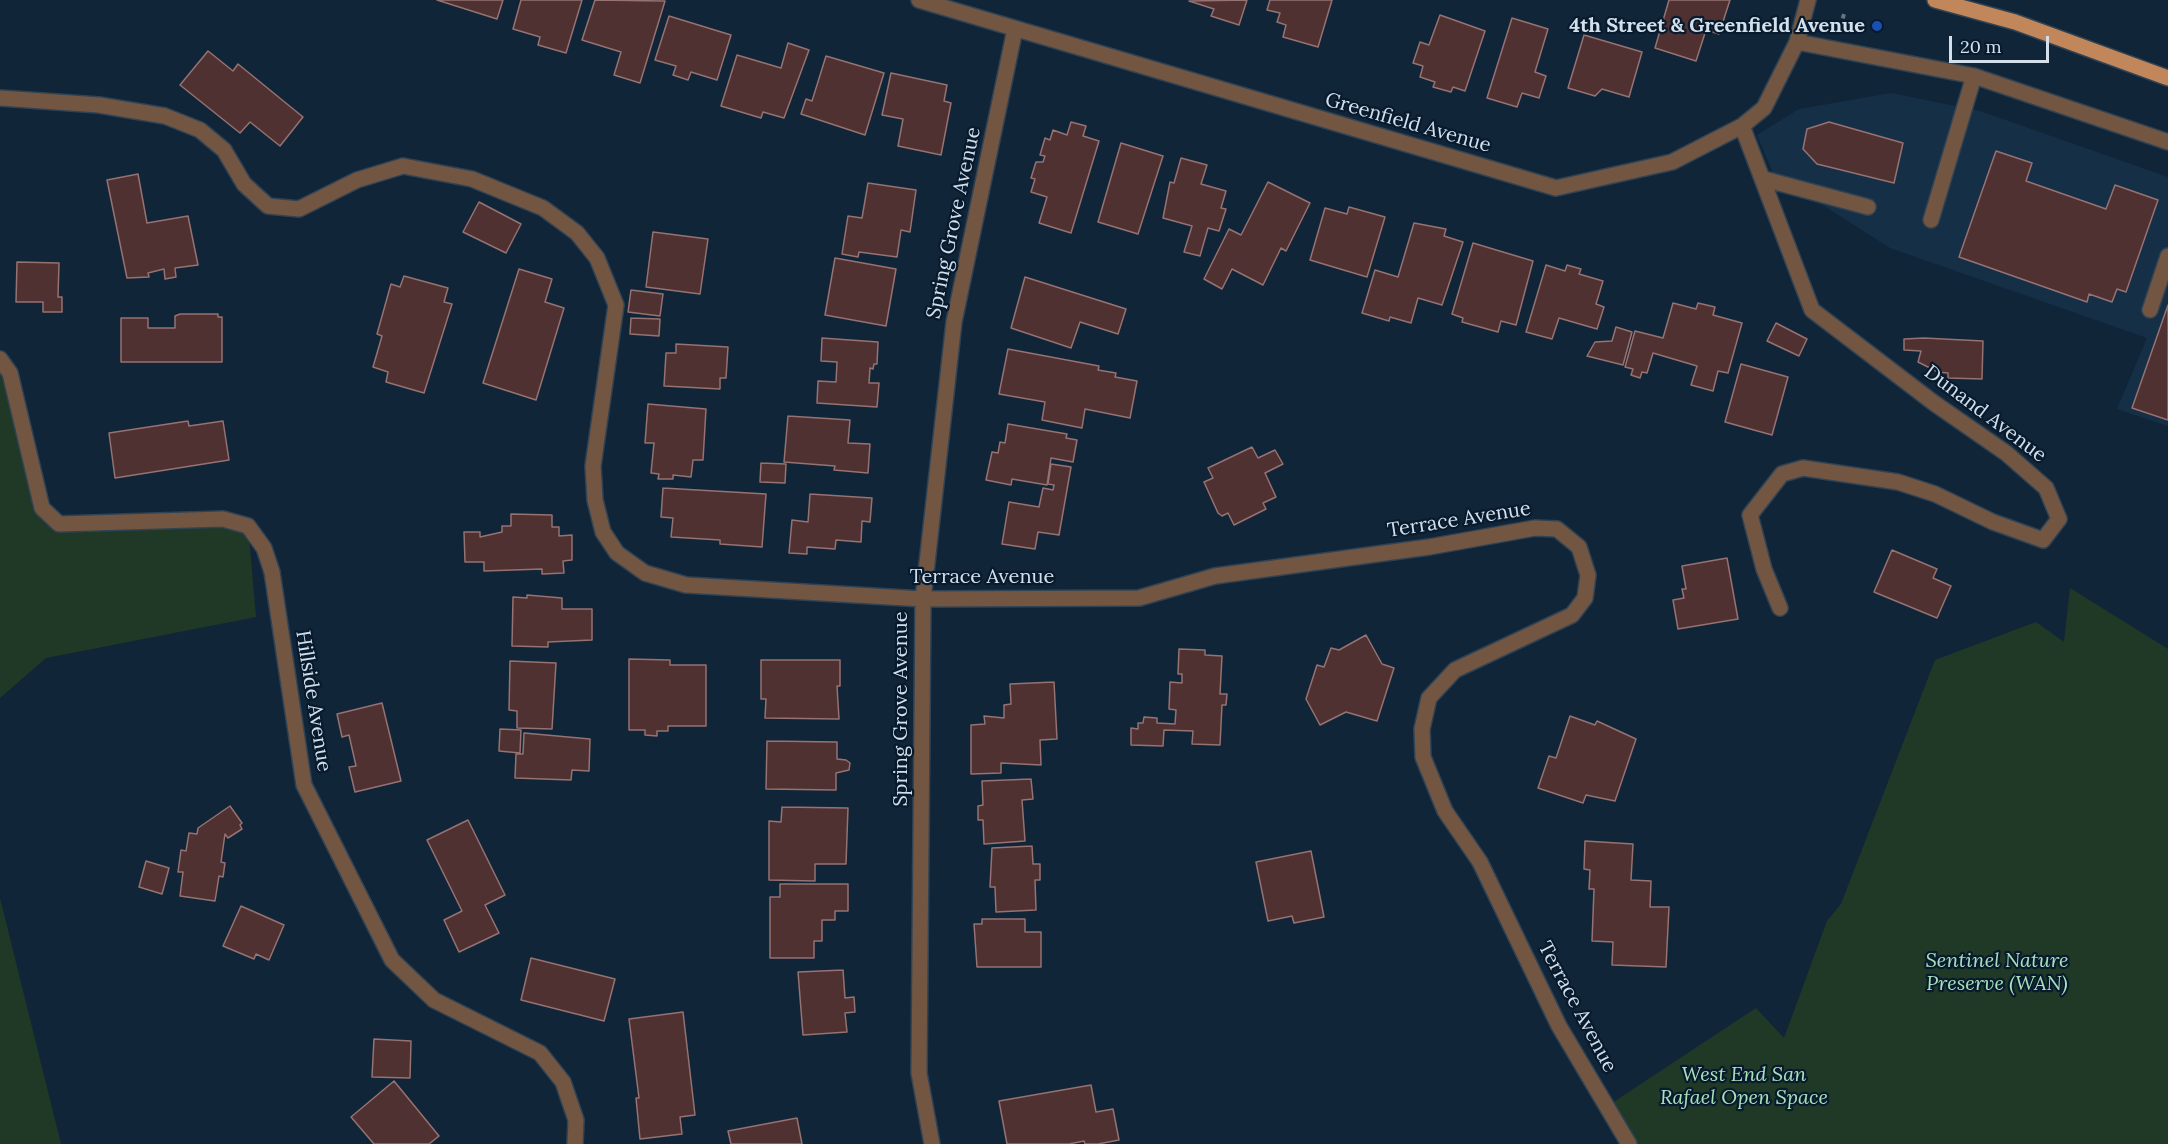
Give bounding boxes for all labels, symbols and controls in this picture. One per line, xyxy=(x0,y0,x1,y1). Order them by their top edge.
place label: 4th Street & Greenfield Avenue xyxy=(1569,14,1865,38)
marker: 4th Street & Greenfield Avenue xyxy=(1870,19,1884,33)
scale bar xyxy=(1952,24,2052,62)
text: 20 m xyxy=(1960,35,2002,58)
street label: Greenfield Avenue xyxy=(1322,88,1494,158)
street label: Spring Grove Avenue xyxy=(922,125,986,321)
street label: Dunand Avenue xyxy=(1919,360,2051,468)
street label: Terrace Avenue xyxy=(1386,497,1532,543)
street label: Terrace Avenue xyxy=(910,565,1054,589)
street label: Spring Grove Avenue xyxy=(889,611,913,807)
street label: Hillside Avenue xyxy=(290,629,336,773)
street label: Terrace Avenue xyxy=(1532,937,1622,1077)
park label: Sentinel Nature Preserve (WAN) xyxy=(1925,949,2069,996)
park label: West End San Rafael Open Space xyxy=(1660,1063,1828,1110)

